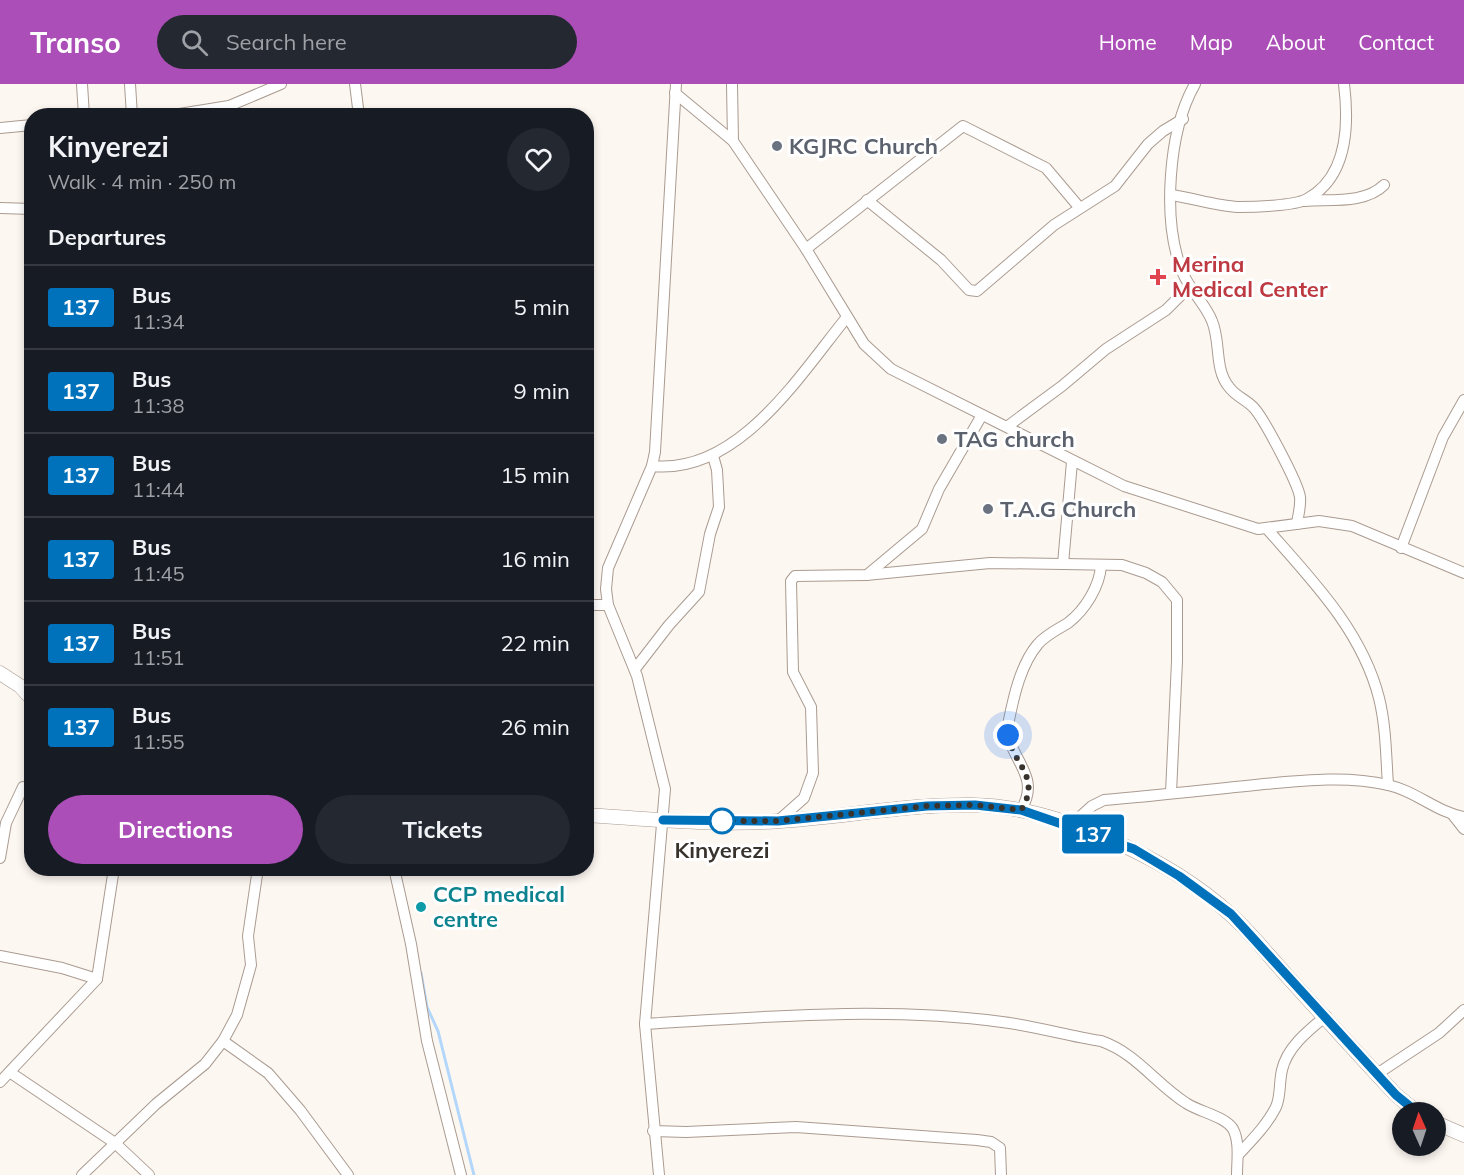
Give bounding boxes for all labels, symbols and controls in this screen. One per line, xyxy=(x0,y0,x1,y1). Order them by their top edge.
search box xyxy=(157,15,577,69)
text: Transo xyxy=(30,25,121,60)
icon: search xyxy=(178,26,211,59)
text: Search here xyxy=(226,28,347,56)
text: Home xyxy=(1099,29,1157,55)
text: Map xyxy=(1190,29,1233,55)
text: About xyxy=(1266,29,1325,55)
text: Contact xyxy=(1358,29,1434,55)
button: heart xyxy=(507,128,570,191)
text: Kinyerezi xyxy=(48,129,169,164)
place label: KGJRC Church xyxy=(789,132,938,160)
marker: KGJRC Church xyxy=(770,139,784,153)
text: Walk · 4 min · 250 m xyxy=(48,169,236,194)
text: Departures xyxy=(48,223,166,251)
place label: Merina Medical Center xyxy=(1172,250,1328,303)
marker: Merina Medical Center xyxy=(1149,268,1167,286)
text: Bus xyxy=(132,281,171,309)
text: 5 min xyxy=(514,293,570,321)
text: 137 xyxy=(62,294,100,320)
text: 11:34 xyxy=(132,309,185,334)
text: Bus xyxy=(132,365,171,393)
text: 9 min xyxy=(514,377,570,405)
text: 137 xyxy=(62,378,100,404)
text: 11:38 xyxy=(132,393,185,418)
place label: TAG church xyxy=(954,425,1075,453)
marker: TAG church xyxy=(935,432,949,446)
text: Bus xyxy=(132,449,171,477)
text: 15 min xyxy=(500,461,570,489)
text: 137 xyxy=(62,462,100,488)
text: 11:44 xyxy=(132,477,185,502)
place label: T.A.G Church xyxy=(1000,495,1136,523)
marker: T.A.G Church xyxy=(981,502,995,516)
text: Bus xyxy=(132,533,171,561)
text: 16 min xyxy=(500,545,570,573)
text: 137 xyxy=(62,546,100,572)
text: 11:45 xyxy=(132,561,185,586)
text: Bus xyxy=(132,617,171,645)
text: 22 min xyxy=(500,629,570,657)
text: 137 xyxy=(62,630,100,656)
text: 11:51 xyxy=(132,645,185,670)
text: Bus xyxy=(132,701,171,729)
text: 26 min xyxy=(500,713,570,741)
text: 137 xyxy=(62,714,100,740)
your location xyxy=(993,720,1023,750)
text: 11:55 xyxy=(132,729,185,754)
button: Directions xyxy=(48,795,303,864)
button: Tickets xyxy=(315,795,570,864)
marker: Kinyerezi xyxy=(709,808,735,834)
line badge: 137 xyxy=(1058,814,1128,854)
text: 137 xyxy=(1074,821,1112,847)
place label: Kinyerezi xyxy=(674,836,770,864)
place label: CCP medical centre xyxy=(433,880,565,933)
marker: CCP medical centre xyxy=(414,900,428,914)
north arrow xyxy=(1392,1102,1446,1156)
map controls xyxy=(1392,1102,1446,1156)

